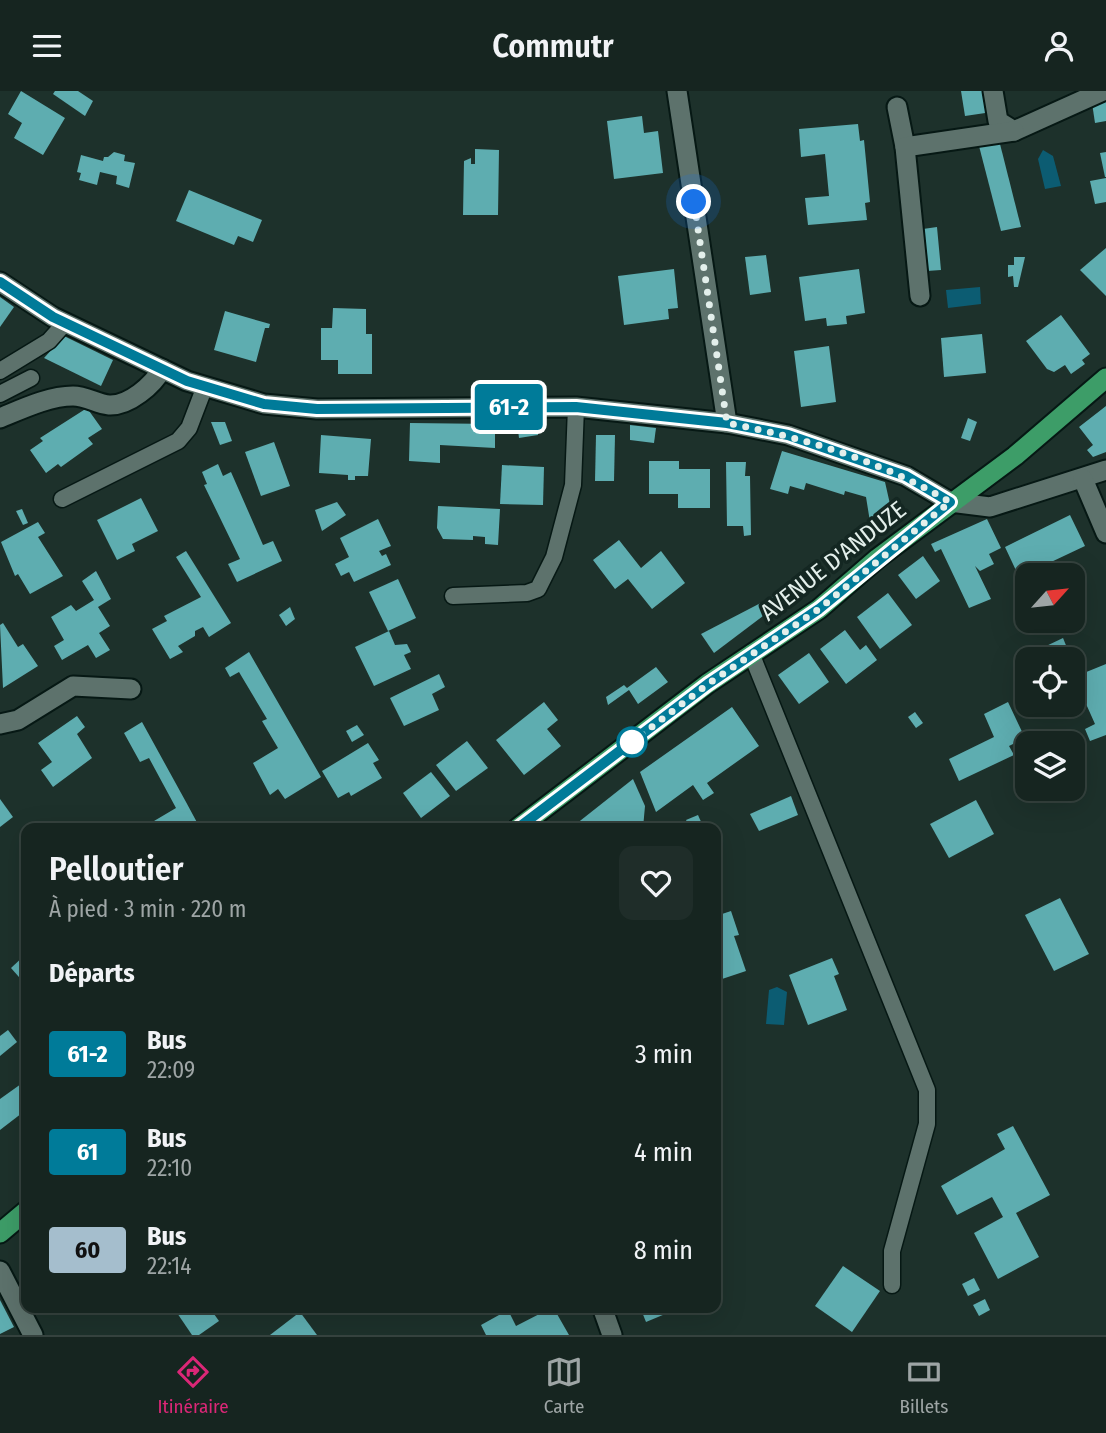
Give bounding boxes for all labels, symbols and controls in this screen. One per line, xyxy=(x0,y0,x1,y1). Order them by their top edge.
icon: menu xyxy=(28,27,66,65)
text: Commutr xyxy=(492,27,614,65)
icon: person xyxy=(1040,27,1078,65)
your location xyxy=(676,184,711,219)
line badge: 61-2 xyxy=(460,384,558,430)
text: 61-2 xyxy=(489,393,529,421)
street label: AVENUE D'ANDUZE xyxy=(755,495,911,627)
north arrow xyxy=(1015,563,1085,633)
map controls xyxy=(1015,563,1085,801)
button: locate xyxy=(1015,647,1085,717)
unlabelled marker xyxy=(617,727,647,757)
button: layers xyxy=(1015,731,1085,801)
button: heart xyxy=(619,846,693,920)
text: Pelloutier xyxy=(49,849,183,889)
text: À pied · 3 min · 220 m xyxy=(49,895,246,923)
text: Départs xyxy=(49,958,135,989)
text: Bus xyxy=(147,1025,186,1056)
text: 3 min xyxy=(635,1039,693,1070)
text: 61-2 xyxy=(67,1040,108,1068)
text: 22:09 xyxy=(147,1056,195,1084)
text: Bus xyxy=(147,1123,186,1154)
text: 4 min xyxy=(634,1137,693,1168)
text: 61 xyxy=(77,1138,98,1166)
text: 22:10 xyxy=(147,1154,192,1182)
text: Bus xyxy=(147,1221,186,1252)
text: 8 min xyxy=(634,1235,693,1266)
text: 60 xyxy=(75,1236,100,1264)
text: 22:14 xyxy=(147,1252,191,1280)
tab: Itinéraire xyxy=(158,1353,229,1418)
tab: Carte xyxy=(544,1353,584,1418)
tab: Billets xyxy=(900,1353,948,1418)

